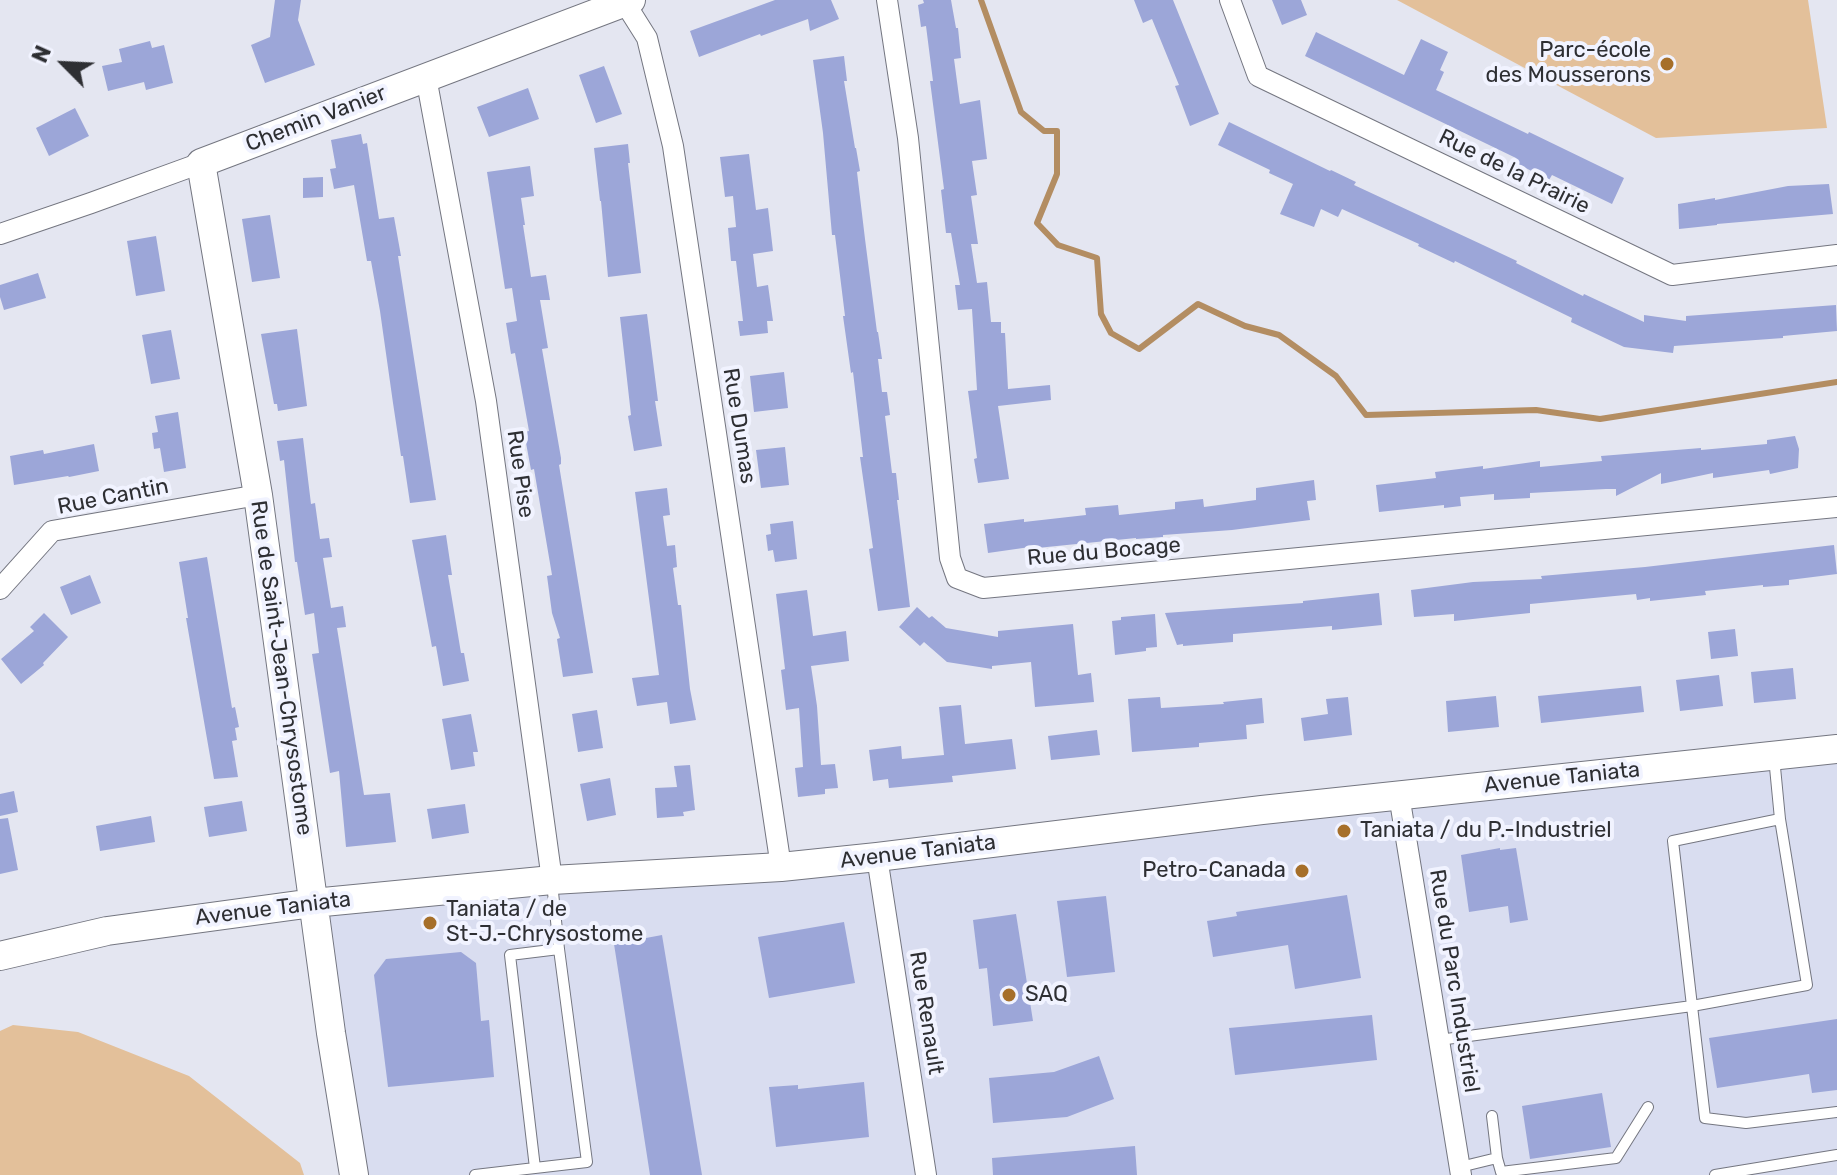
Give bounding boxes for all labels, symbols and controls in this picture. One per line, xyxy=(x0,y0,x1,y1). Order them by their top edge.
north arrow xyxy=(24,24,104,104)
place label: Parc-école des Mousserons xyxy=(1486,38,1651,90)
text: N xyxy=(26,41,57,67)
marker: Parc-école des Mousserons xyxy=(1658,55,1676,73)
street label: Chemin Vanier xyxy=(242,80,390,158)
street label: Rue de la Prairie xyxy=(1434,124,1594,220)
street label: Rue Dumas xyxy=(717,366,761,486)
street label: Rue Pise xyxy=(501,428,539,520)
street label: Rue Cantin xyxy=(55,473,171,521)
street label: Rue de Saint-Jean-Chrysostome xyxy=(244,499,318,837)
street label: Rue du Bocage xyxy=(1026,532,1182,572)
street label: Avenue Taniata xyxy=(1483,757,1641,799)
place label: Taniata / du P.-Industriel xyxy=(1360,818,1612,844)
marker: Taniata / du P.-Industriel xyxy=(1335,822,1353,840)
street label: Avenue Taniata xyxy=(839,829,997,875)
place label: Petro-Canada xyxy=(1142,858,1286,884)
marker: Petro-Canada xyxy=(1293,862,1311,880)
street label: Rue du Parc Industriel xyxy=(1423,867,1485,1095)
street label: Avenue Taniata xyxy=(194,886,352,932)
place label: Taniata / de St-J.-Chrysostome xyxy=(446,897,643,948)
marker: Taniata / de St-J.-Chrysostome xyxy=(421,914,439,932)
street label: Rue Renault xyxy=(903,949,949,1077)
place label: SAQ xyxy=(1025,982,1068,1008)
marker: SAQ xyxy=(1000,986,1018,1004)

